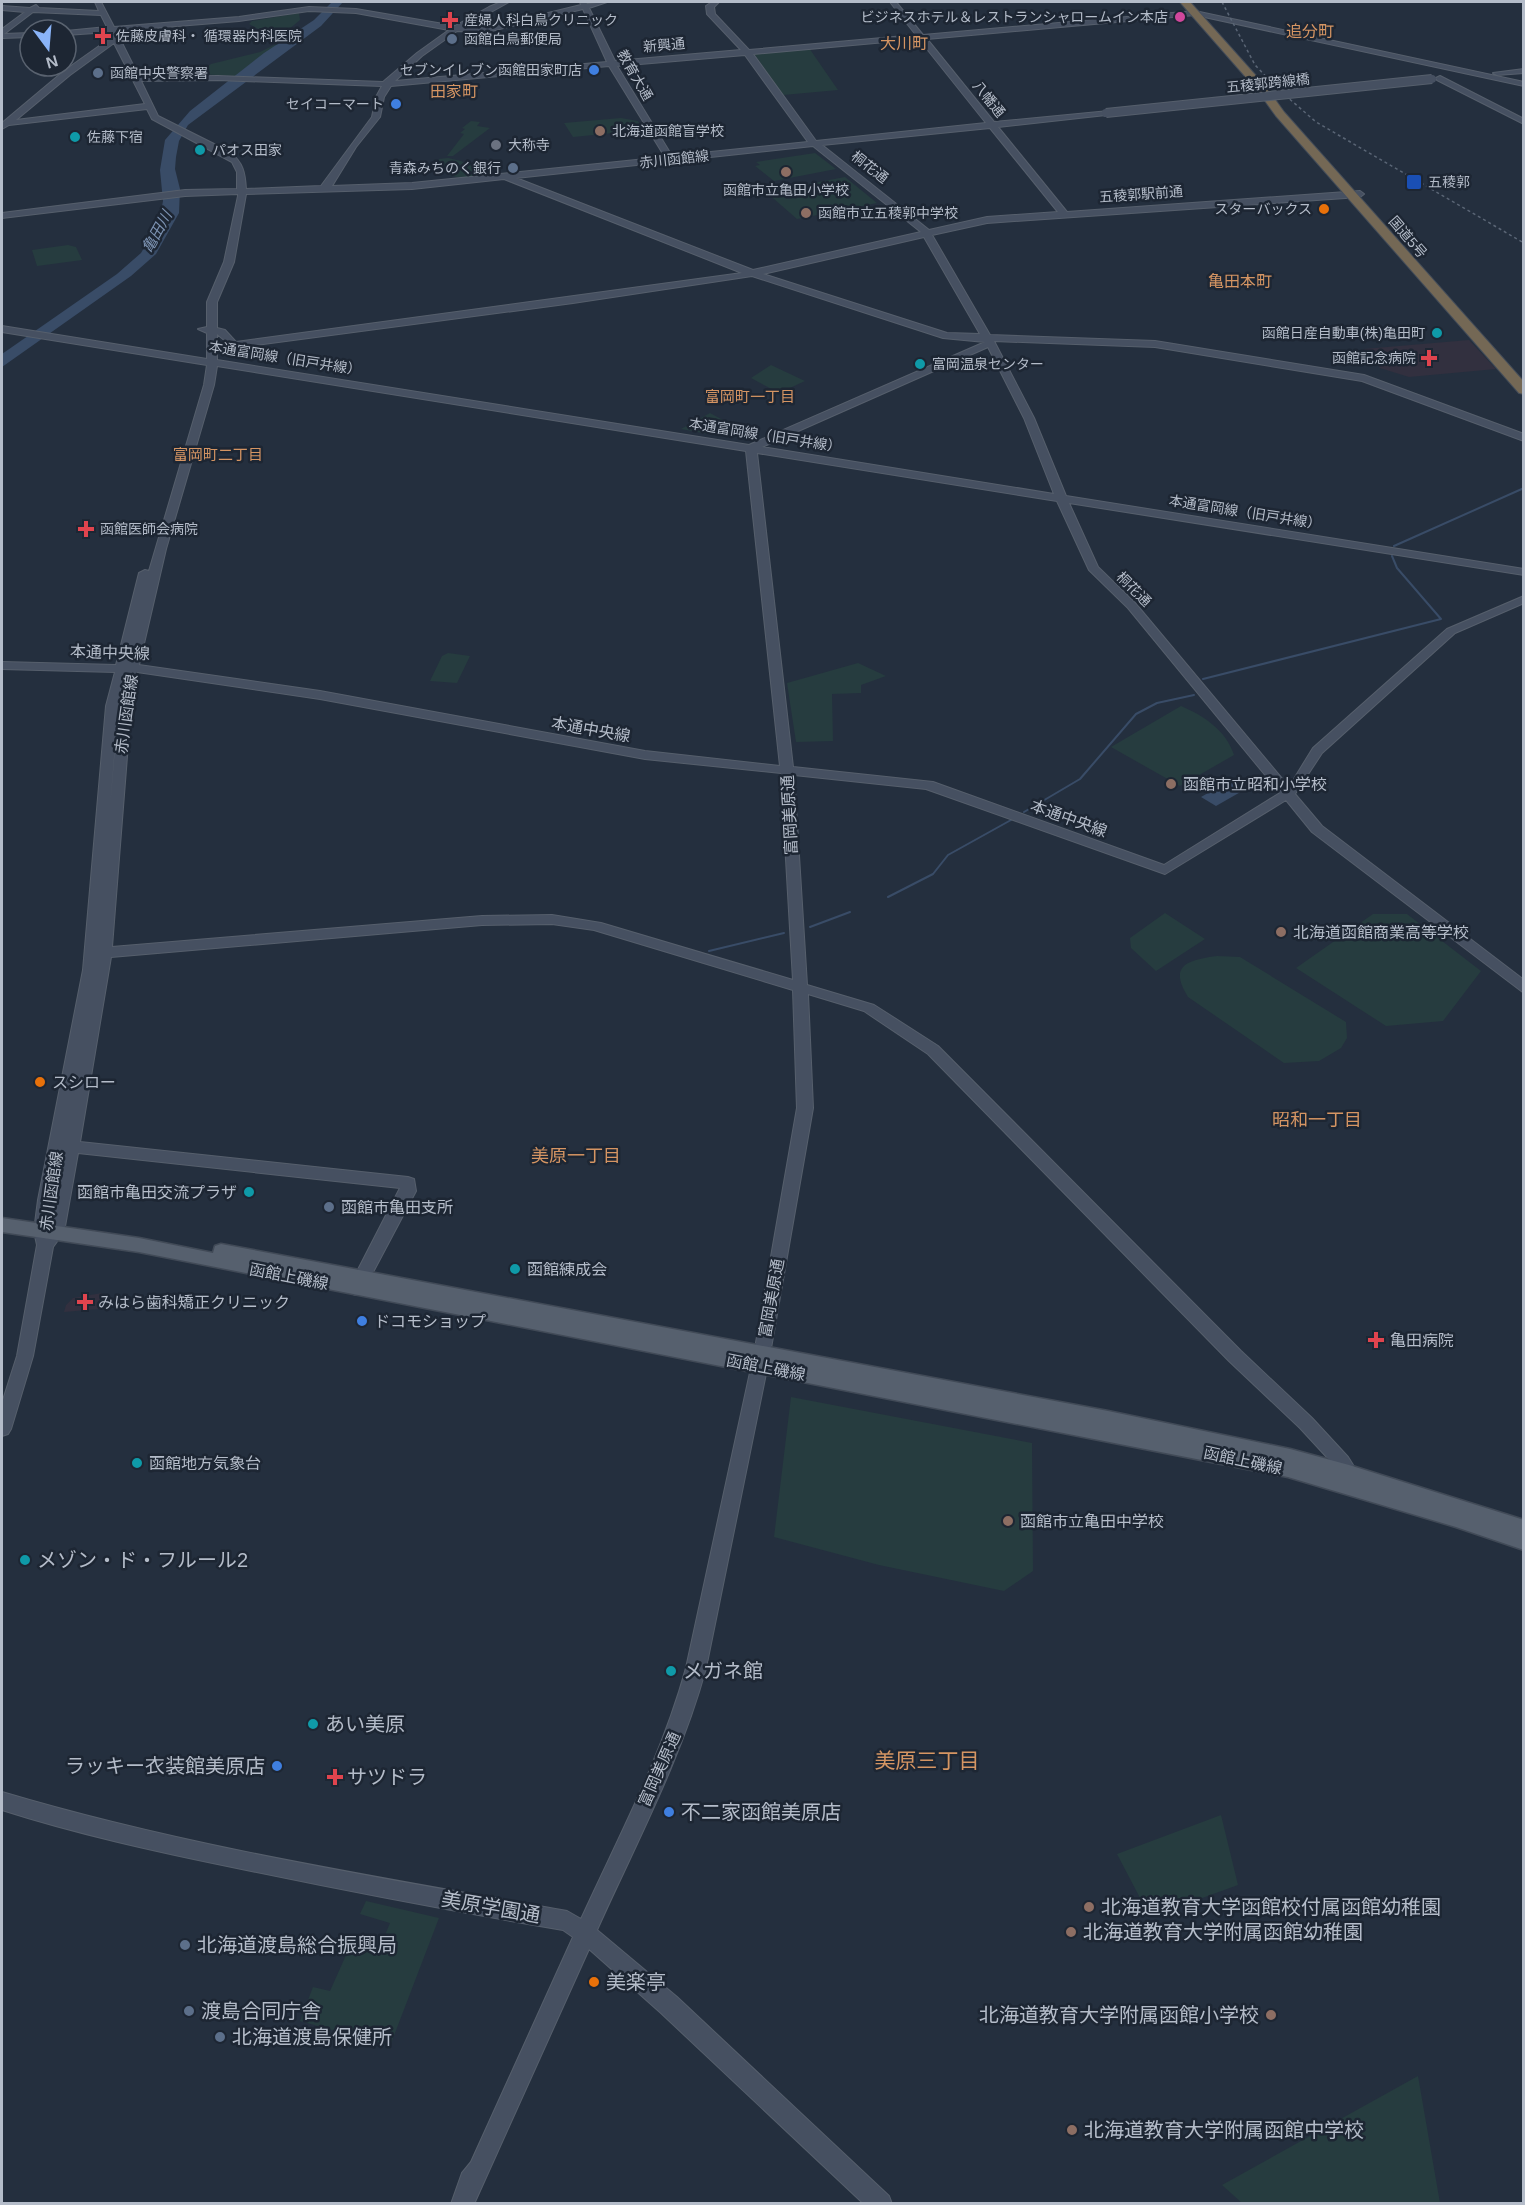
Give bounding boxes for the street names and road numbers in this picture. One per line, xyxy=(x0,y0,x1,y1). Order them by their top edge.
street label: 新興通 xyxy=(642,35,686,55)
street label: 教育大通 xyxy=(614,47,656,103)
street label: 五稜郭跨線橋 xyxy=(1225,71,1311,95)
street label: 八幡通 xyxy=(970,78,1008,120)
street label: 赤川函館線 xyxy=(638,147,710,171)
street label: 桐花通 xyxy=(849,148,891,186)
street label: 五稜郭駅前通 xyxy=(1099,183,1183,205)
street label: 国道5号 xyxy=(1386,213,1430,261)
street label: 本通富岡線（旧戸井線） xyxy=(208,338,362,378)
street label: 本通富岡線（旧戸井線） xyxy=(688,415,842,455)
street label: 本通富岡線（旧戸井線） xyxy=(1168,492,1322,532)
street label: 桐花通 xyxy=(1113,568,1155,610)
street label: 本通中央線 xyxy=(70,643,150,662)
street label: 赤川函館線 xyxy=(113,673,140,755)
street label: 本通中央線 xyxy=(550,714,632,745)
street label: 富岡美原通 xyxy=(779,775,800,855)
street label: 本通中央線 xyxy=(1028,797,1109,840)
street label: 赤川函館線 xyxy=(38,1150,65,1232)
street label: 富岡美原通 xyxy=(756,1257,787,1339)
street label: 函館上磯線 xyxy=(248,1261,330,1292)
street label: 函館上磯線 xyxy=(725,1352,807,1383)
street label: 函館上磯線 xyxy=(1202,1444,1284,1477)
street label: 富岡美原通 xyxy=(635,1729,683,1809)
street label: 美原学園通 xyxy=(440,1887,542,1927)

